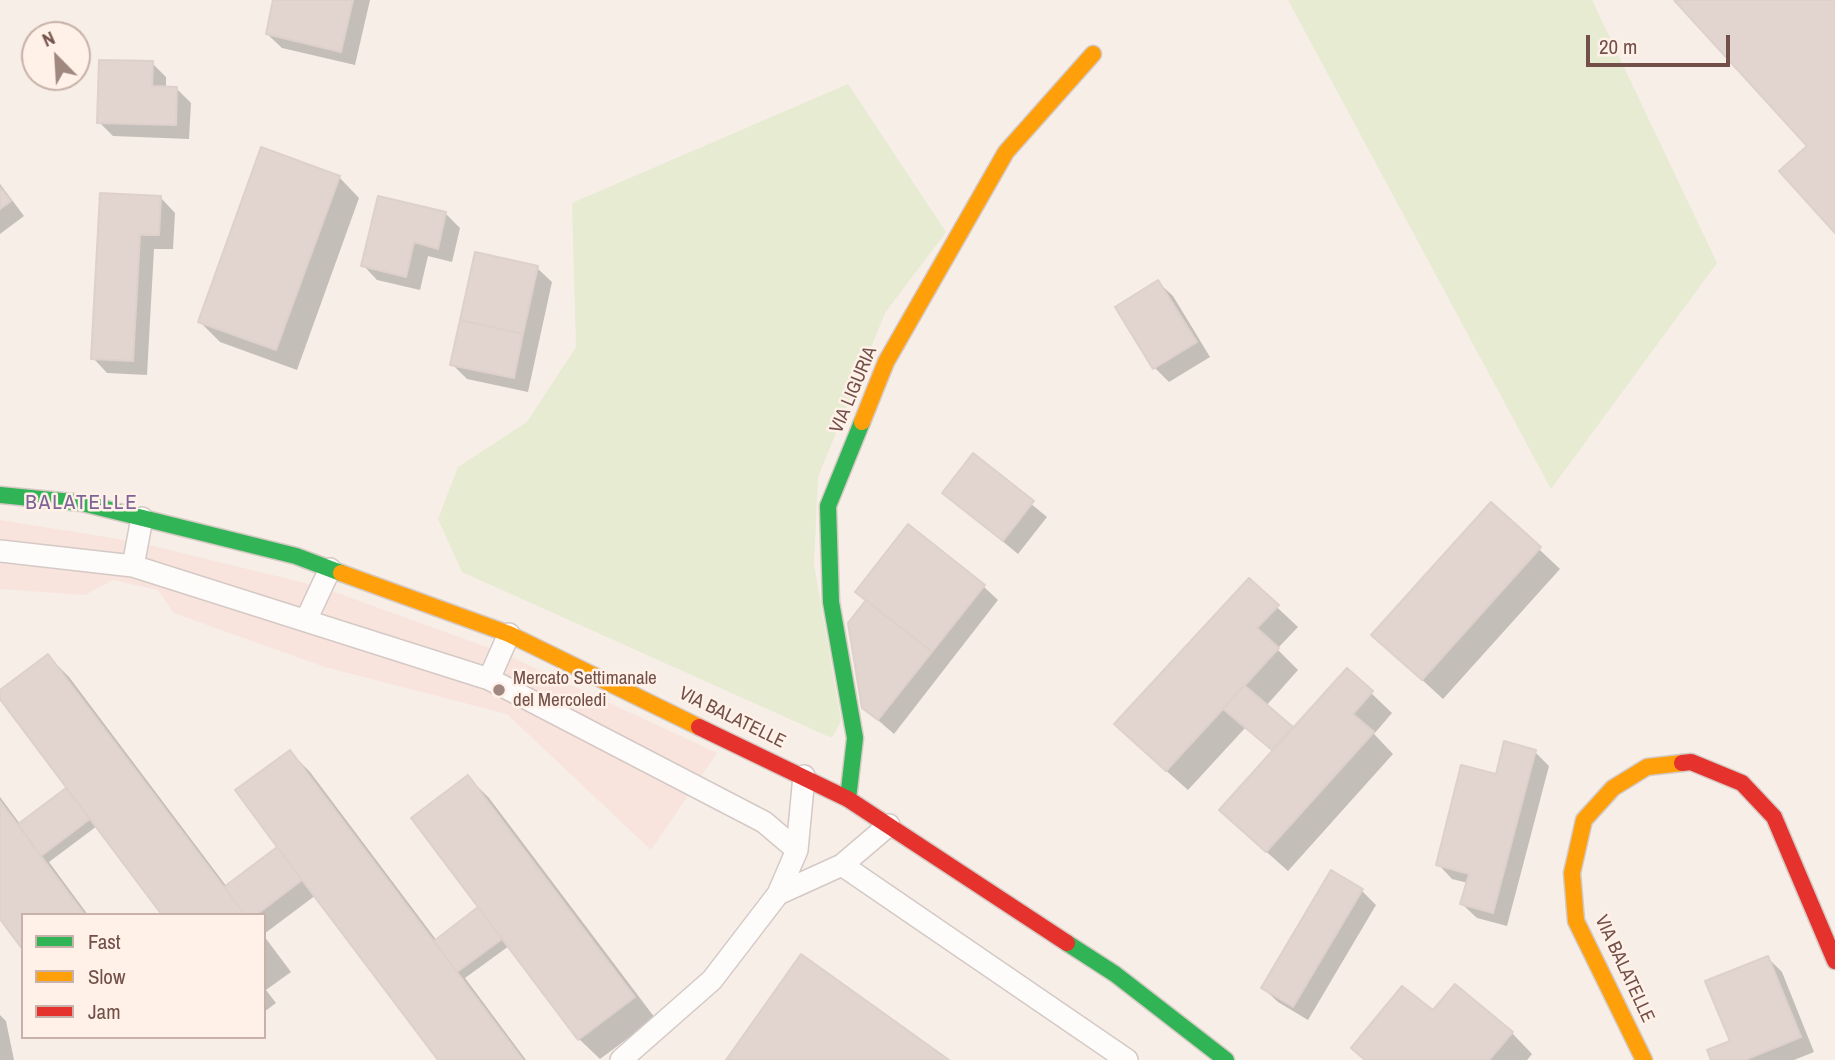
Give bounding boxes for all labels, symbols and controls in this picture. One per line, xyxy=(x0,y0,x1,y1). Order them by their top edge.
north arrow xyxy=(21,21,91,91)
scale bar xyxy=(1590,21,1734,65)
text: N xyxy=(38,24,59,53)
text: 20 m xyxy=(1599,32,1637,61)
street label: VIA LIGURIA xyxy=(826,343,882,437)
district label: BALATELLE xyxy=(26,490,138,516)
place label: Mercato Settimanale del Mercoledi xyxy=(513,668,657,712)
marker: Mercato Settimanale del Mercoledi xyxy=(491,682,507,698)
street label: VIA BALATELLE xyxy=(675,682,789,754)
street label: VIA BALATELLE xyxy=(1589,912,1659,1026)
legend xyxy=(21,913,266,1039)
text: Fast xyxy=(88,927,121,956)
text: Slow xyxy=(88,962,125,991)
text: Jam xyxy=(88,997,121,1026)

